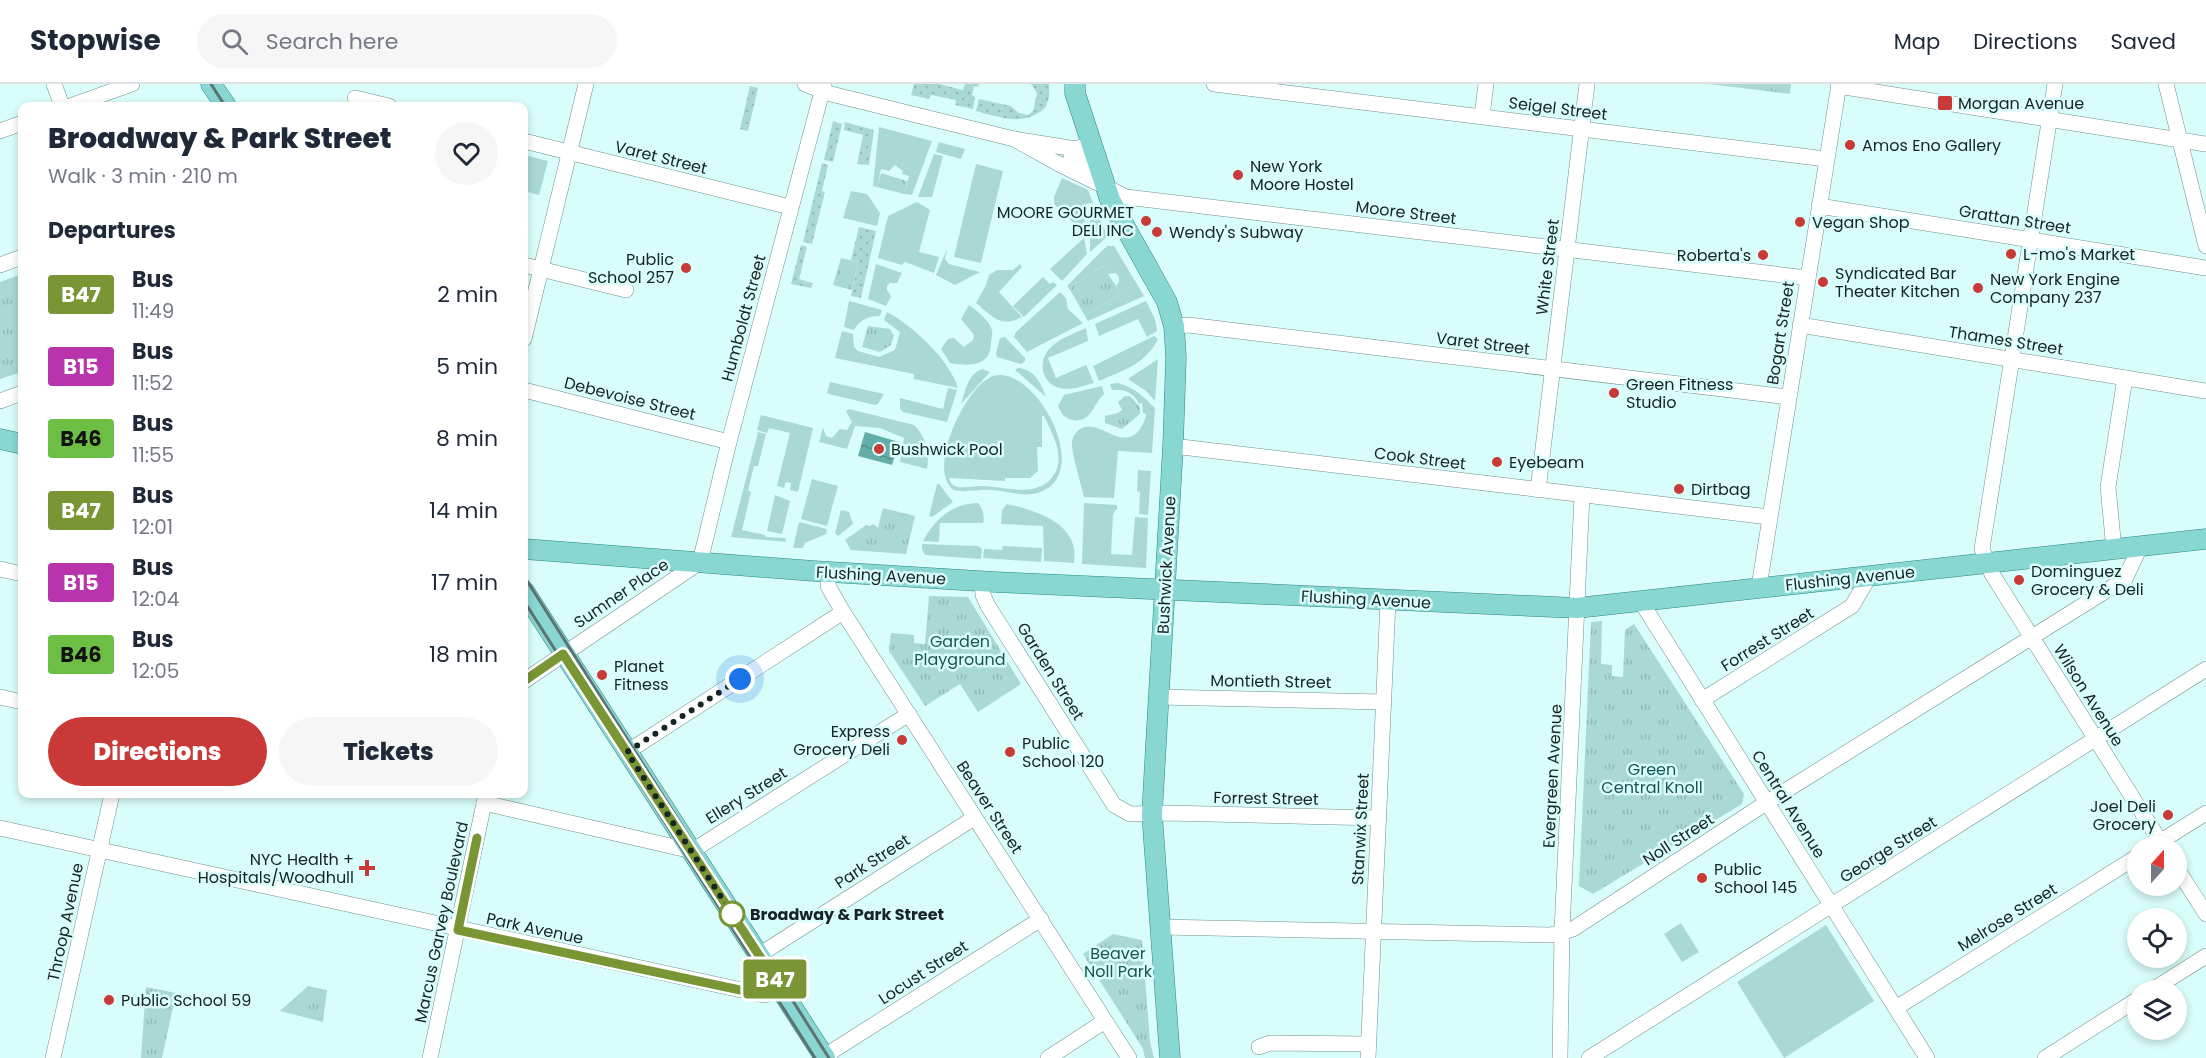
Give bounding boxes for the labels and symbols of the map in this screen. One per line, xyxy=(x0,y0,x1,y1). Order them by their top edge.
street label: Seigel Street xyxy=(1507,91,1609,126)
place label: Morgan Avenue xyxy=(1958,92,2084,115)
marker: Morgan Avenue xyxy=(1936,94,1954,112)
place label: Amos Eno Gallery xyxy=(1862,134,2001,157)
street label: Varet Street xyxy=(612,135,710,180)
marker: Amos Eno Gallery xyxy=(1843,138,1857,152)
place label: New York Moore Hostel xyxy=(1250,155,1354,196)
marker: New York Moore Hostel xyxy=(1231,168,1245,182)
street label: Moore Street xyxy=(1354,195,1458,230)
street label: Grattan Street xyxy=(1957,199,2073,240)
place label: MOORE GOURMET DELI INC xyxy=(997,201,1134,242)
place label: Vegan Shop xyxy=(1812,211,1910,234)
marker: MOORE GOURMET DELI INC xyxy=(1139,214,1153,228)
marker: Vegan Shop xyxy=(1793,215,1807,229)
street label: White Street xyxy=(1530,218,1565,316)
place label: Wendy's Subway xyxy=(1169,221,1303,244)
marker: Wendy's Subway xyxy=(1150,225,1164,239)
place label: L-mo's Market xyxy=(2023,243,2135,266)
place label: Roberta's xyxy=(1677,244,1751,267)
marker: L-mo's Market xyxy=(2004,247,2018,261)
place label: Public School 257 xyxy=(588,248,674,289)
marker: Roberta's xyxy=(1756,248,1770,262)
street label: Humboldt Street xyxy=(715,252,772,384)
marker: Public School 257 xyxy=(679,261,693,275)
place label: Syndicated Bar Theater Kitchen xyxy=(1835,262,1960,303)
place label: New York Engine Company 237 xyxy=(1990,268,2120,309)
marker: Syndicated Bar Theater Kitchen xyxy=(1816,275,1830,289)
street label: Bogart Street xyxy=(1761,279,1800,387)
marker: New York Engine Company 237 xyxy=(1971,281,1985,295)
street label: Thames Street xyxy=(1947,320,2065,361)
street label: Varet Street xyxy=(1435,326,1531,361)
street label: Debevoise Street xyxy=(562,371,698,426)
place label: Green Fitness Studio xyxy=(1626,373,1733,414)
marker: Green Fitness Studio xyxy=(1607,386,1621,400)
place label: Bushwick Pool xyxy=(891,438,1003,461)
street label: Cook Street xyxy=(1373,441,1467,476)
marker: Bushwick Pool xyxy=(872,442,886,456)
place label: Eyebeam xyxy=(1509,451,1584,474)
marker: Eyebeam xyxy=(1490,455,1504,469)
place label: Dirtbag xyxy=(1691,478,1751,501)
marker: Dirtbag xyxy=(1672,482,1686,496)
street label: Bushwick Avenue xyxy=(1151,495,1182,635)
street label: Sumner Place xyxy=(569,553,673,634)
street label: Flushing Avenue xyxy=(1784,560,1916,597)
place label: Dominguez Grocery & Deli xyxy=(2031,560,2144,601)
street label: Flushing Avenue xyxy=(815,561,947,590)
marker: Dominguez Grocery & Deli xyxy=(2012,573,2026,587)
street label: Flushing Avenue xyxy=(1300,585,1432,614)
street label: Forrest Street xyxy=(1716,602,1818,677)
street label: Garden Street xyxy=(1011,618,1090,725)
park label: Garden Playground xyxy=(914,630,1006,671)
street label: Wilson Avenue xyxy=(2048,640,2129,751)
place label: Planet Fitness xyxy=(614,655,669,696)
your location xyxy=(725,664,755,694)
marker: Planet Fitness xyxy=(595,668,609,682)
street label: Montieth Street xyxy=(1210,669,1332,694)
street label: Evergreen Avenue xyxy=(1537,703,1568,849)
place label: Express Grocery Deli xyxy=(793,720,890,761)
place label: Public School 120 xyxy=(1022,732,1104,773)
marker: Express Grocery Deli xyxy=(895,733,909,747)
marker: Public School 120 xyxy=(1003,745,1017,759)
street label: Central Avenue xyxy=(1746,746,1831,863)
street label: Beaver Street xyxy=(951,756,1028,858)
park label: Green Central Knoll xyxy=(1601,758,1703,799)
street label: Ellery Street xyxy=(701,761,792,830)
street label: Stanwix Street xyxy=(1346,772,1375,886)
street label: Forrest Street xyxy=(1213,786,1319,811)
place label: Joel Deli Grocery xyxy=(2090,795,2156,836)
street label: Noll Street xyxy=(1638,808,1718,871)
marker: Joel Deli Grocery xyxy=(2161,808,2175,822)
street label: George Street xyxy=(1835,810,1941,888)
street label: Marcus Garvey Boulevard xyxy=(409,819,474,1025)
street label: Park Street xyxy=(830,828,914,894)
north arrow xyxy=(2127,836,2187,896)
place label: NYC Health + Hospitals/Woodhull xyxy=(198,848,354,889)
place label: Public School 145 xyxy=(1714,858,1797,899)
marker: NYC Health + Hospitals/Woodhull xyxy=(358,859,376,877)
street label: Throop Avenue xyxy=(42,861,89,983)
marker: Public School 145 xyxy=(1695,871,1709,885)
street label: Melrose Street xyxy=(1953,878,2062,957)
marker: Broadway & Park Street xyxy=(719,901,745,927)
place label: Broadway & Park Street xyxy=(750,903,944,926)
street label: Park Avenue xyxy=(484,907,586,950)
street label: Locust Street xyxy=(874,935,973,1010)
park label: Beaver Noll Park xyxy=(1084,942,1153,983)
line badge: B47 xyxy=(740,960,810,998)
place label: Public School 59 xyxy=(121,989,251,1012)
marker: Public School 59 xyxy=(102,993,116,1007)

